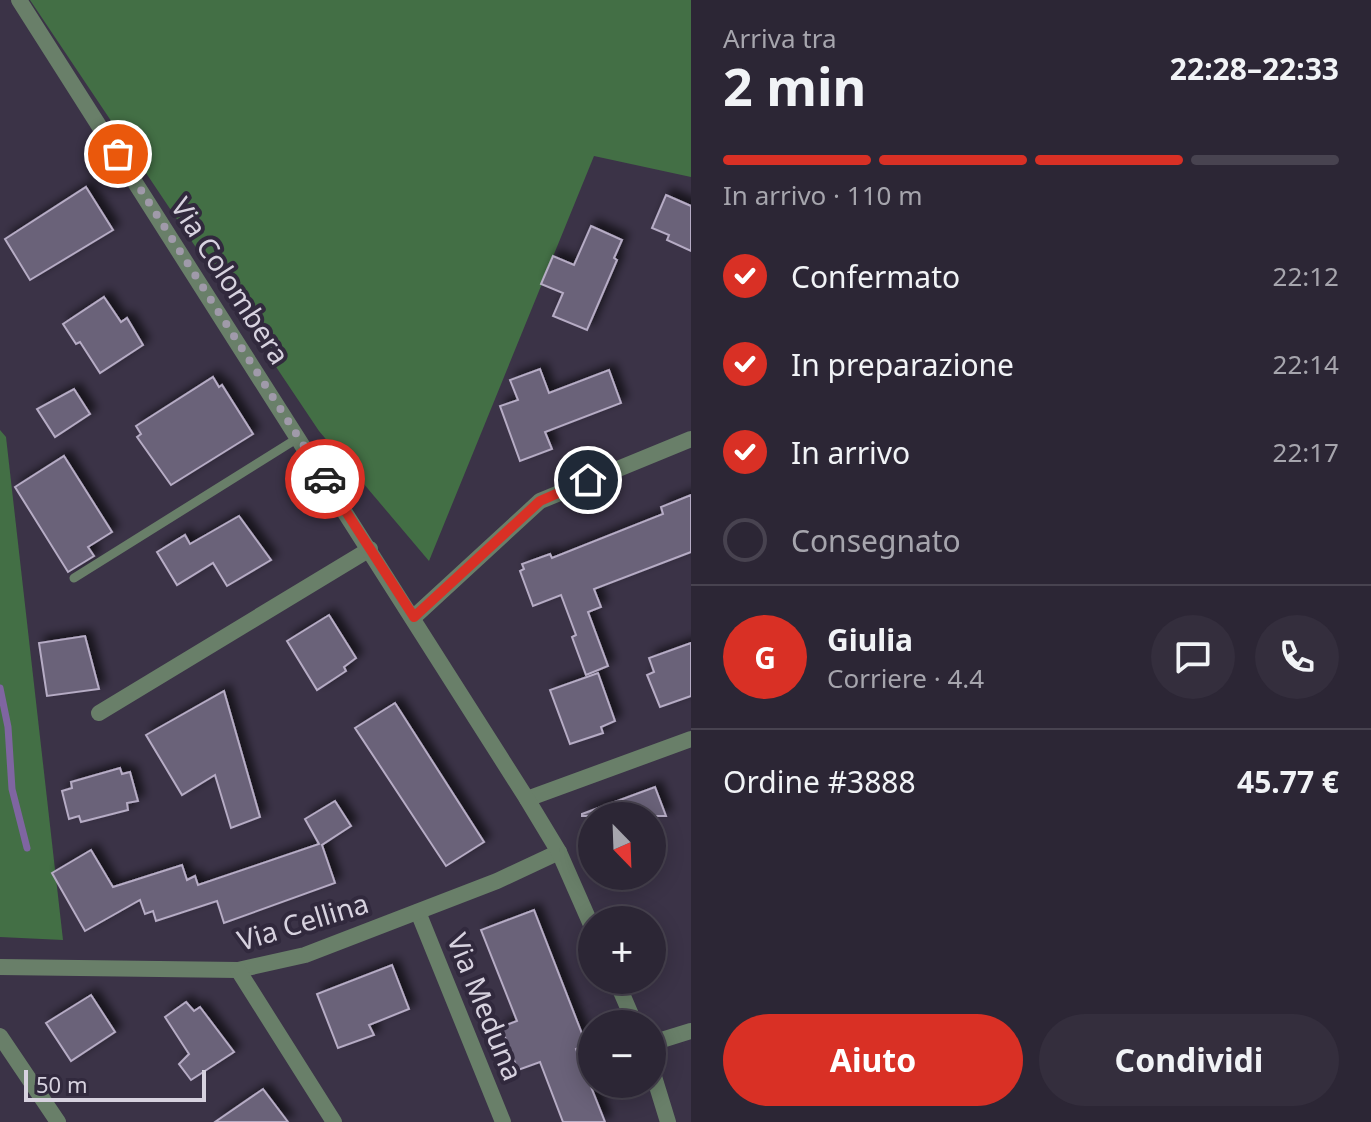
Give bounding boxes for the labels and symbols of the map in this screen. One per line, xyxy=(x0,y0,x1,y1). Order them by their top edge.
pin xyxy=(84,120,152,188)
street label: Via Colombera xyxy=(163,190,299,371)
courier xyxy=(285,439,365,519)
pin xyxy=(554,446,622,514)
north arrow xyxy=(578,802,666,890)
street label: Via Cellina xyxy=(233,883,373,959)
street label: Via Meduna xyxy=(439,927,533,1086)
scale bar xyxy=(24,1066,206,1102)

